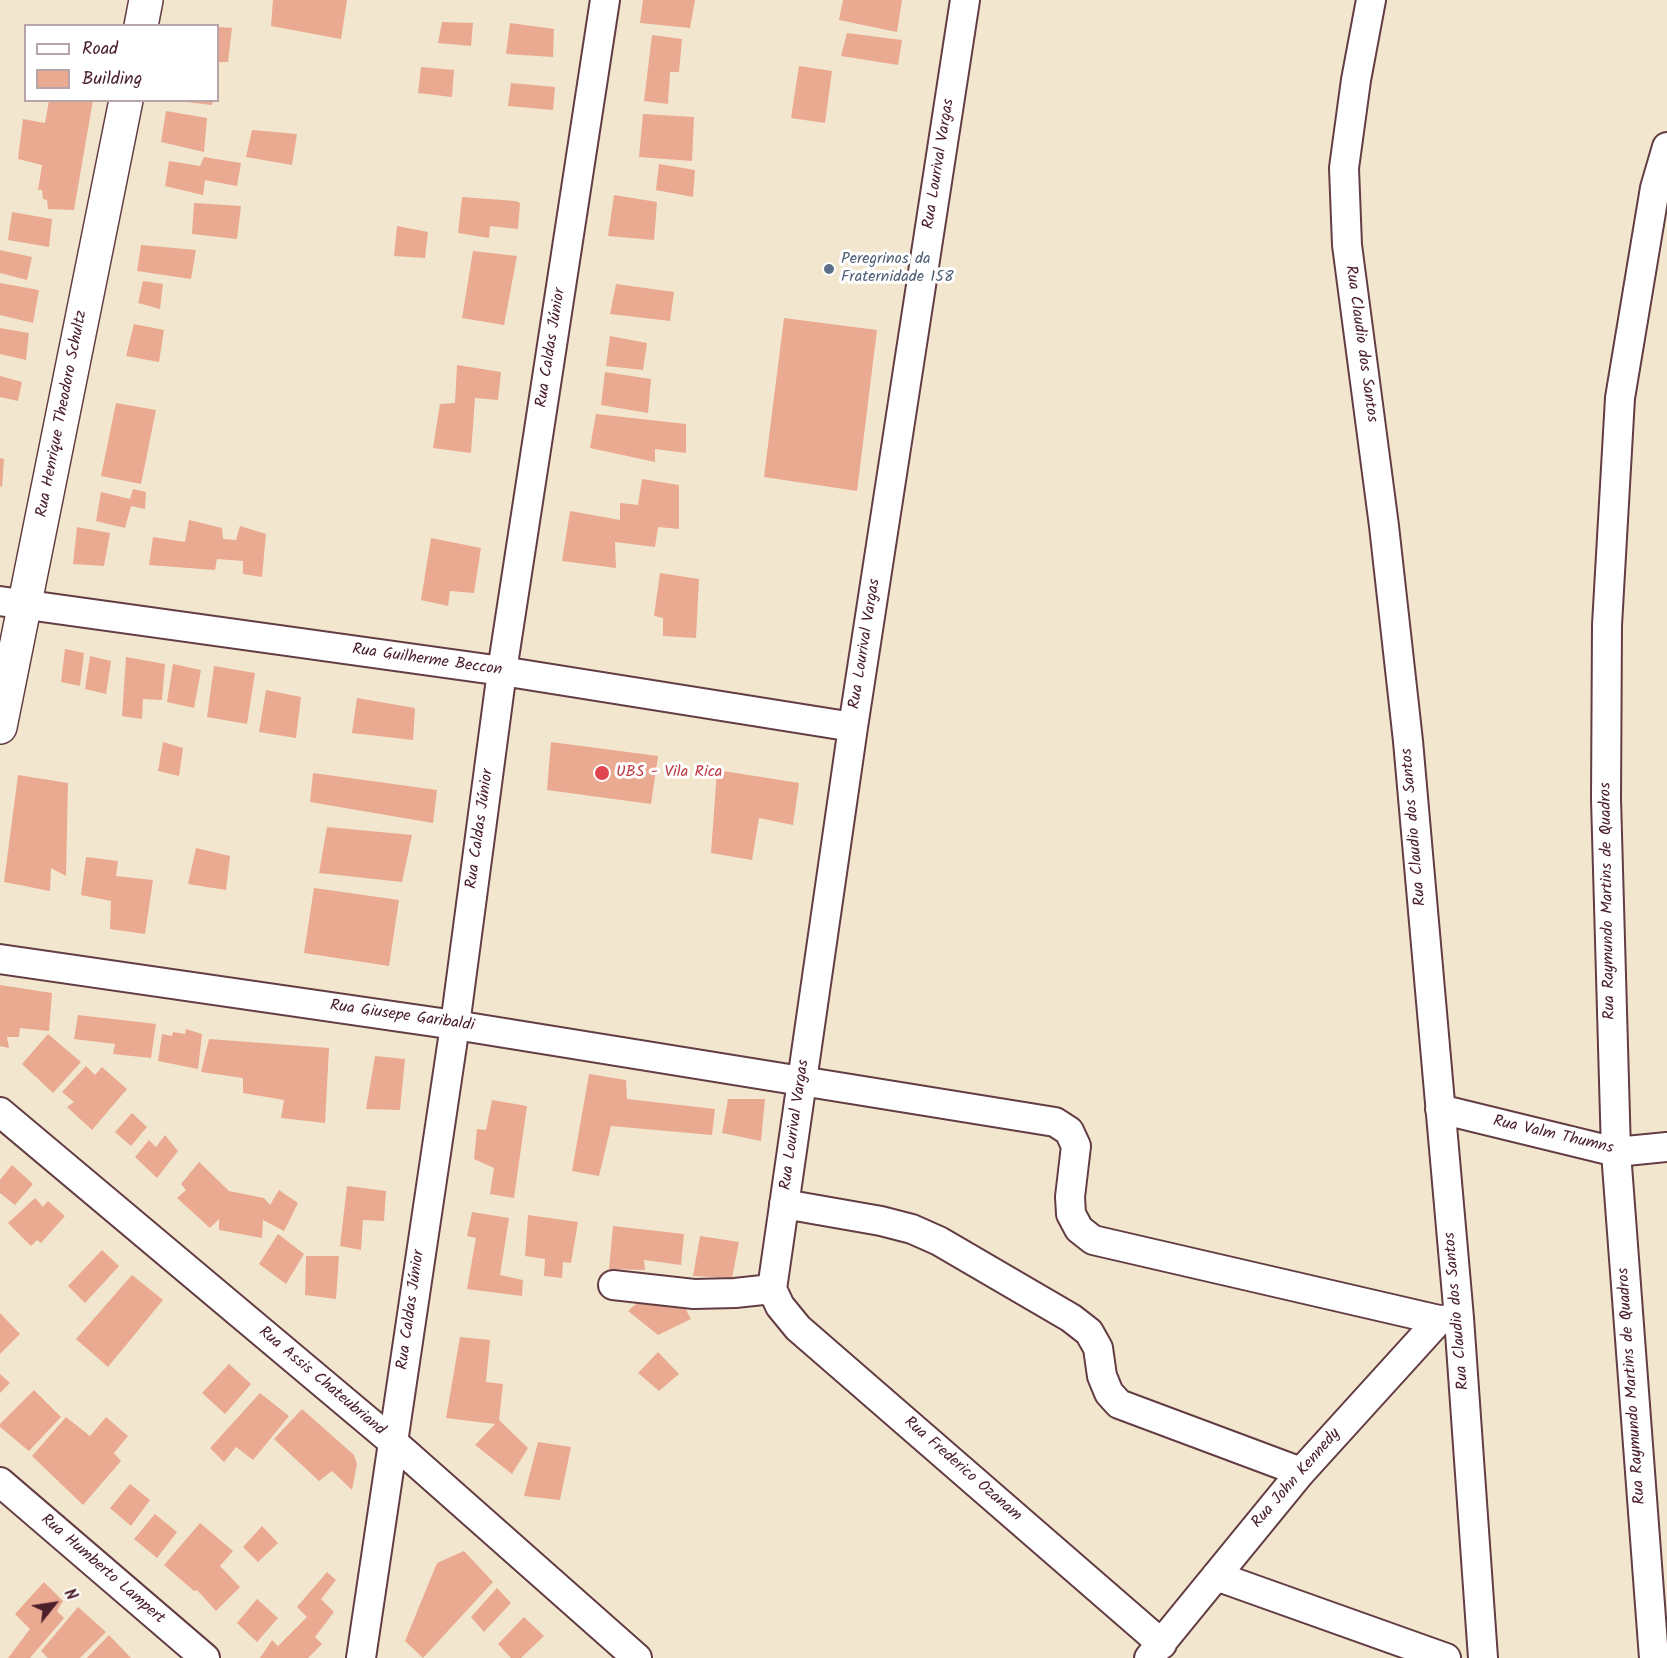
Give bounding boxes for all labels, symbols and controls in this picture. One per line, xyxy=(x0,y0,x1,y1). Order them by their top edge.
legend xyxy=(24,24,219,102)
text: Road xyxy=(82,35,118,64)
text: Building xyxy=(82,65,142,94)
street label: Rua Lourival Vargas xyxy=(920,98,960,230)
place label: Peregrinos da Fraternidade 158 xyxy=(841,250,954,288)
marker: Peregrinos da Fraternidade 158 xyxy=(822,262,836,276)
street label: Rua Claudio dos Santos xyxy=(1339,264,1381,424)
street label: Rua Caldas Júnior xyxy=(533,287,571,409)
street label: Rua Henrique Theodoro Schultz xyxy=(34,309,92,519)
street label: Rua Lourival Vargas xyxy=(846,578,886,710)
street label: Rua Guilherme Beccon xyxy=(351,641,503,681)
street label: Rua Claudio dos Santos xyxy=(1399,747,1431,907)
place label: UBS - Vila Rica xyxy=(616,763,722,783)
marker: UBS - Vila Rica xyxy=(593,764,611,782)
street label: Rua Caldas Júnior xyxy=(463,768,499,890)
street label: Rua Raymundo Martins de Quadros xyxy=(1597,782,1621,1020)
street label: Rua Giusepe Garibaldi xyxy=(329,997,475,1037)
street label: Rua Lourival Vargas xyxy=(777,1059,815,1191)
street label: Rua Valm Thumns xyxy=(1491,1113,1615,1159)
street label: Rua Claudio dos Santos xyxy=(1442,1231,1474,1391)
street label: Rua Caldas Júnior xyxy=(394,1249,430,1371)
street label: Rua Raymundo Martins de Quadros xyxy=(1615,1267,1651,1505)
street label: Rua Assis Chateubriand xyxy=(254,1323,388,1441)
street label: Rua Frederico Ozanam xyxy=(899,1414,1025,1526)
street label: Rua John Kennedy xyxy=(1249,1425,1345,1533)
street label: Rua Humberto Lampert xyxy=(36,1511,168,1629)
north arrow xyxy=(24,1574,84,1634)
text: N xyxy=(57,1584,83,1605)

